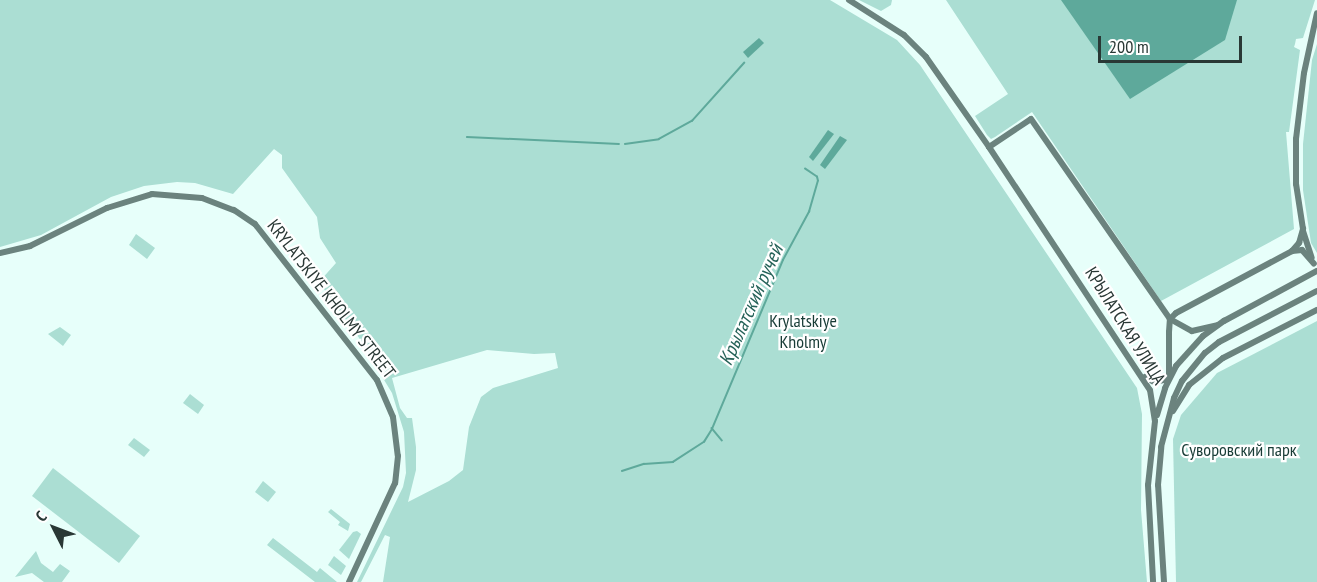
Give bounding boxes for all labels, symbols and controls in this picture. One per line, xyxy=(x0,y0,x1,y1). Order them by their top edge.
scale bar xyxy=(1101,24,1245,62)
text: 200 m xyxy=(1109,35,1149,58)
street label: KRYLATSKIYE KHOLMY STREET xyxy=(262,215,400,383)
water label: Крылатский ручей xyxy=(714,241,788,369)
street label: КРЫЛАТСКАЯ УЛИЦА xyxy=(1080,263,1170,389)
park label: Krylatskiye Kholmy xyxy=(769,311,837,354)
park label: Суворовский парк xyxy=(1181,439,1297,461)
north arrow xyxy=(24,498,84,558)
text: С xyxy=(31,507,51,525)

